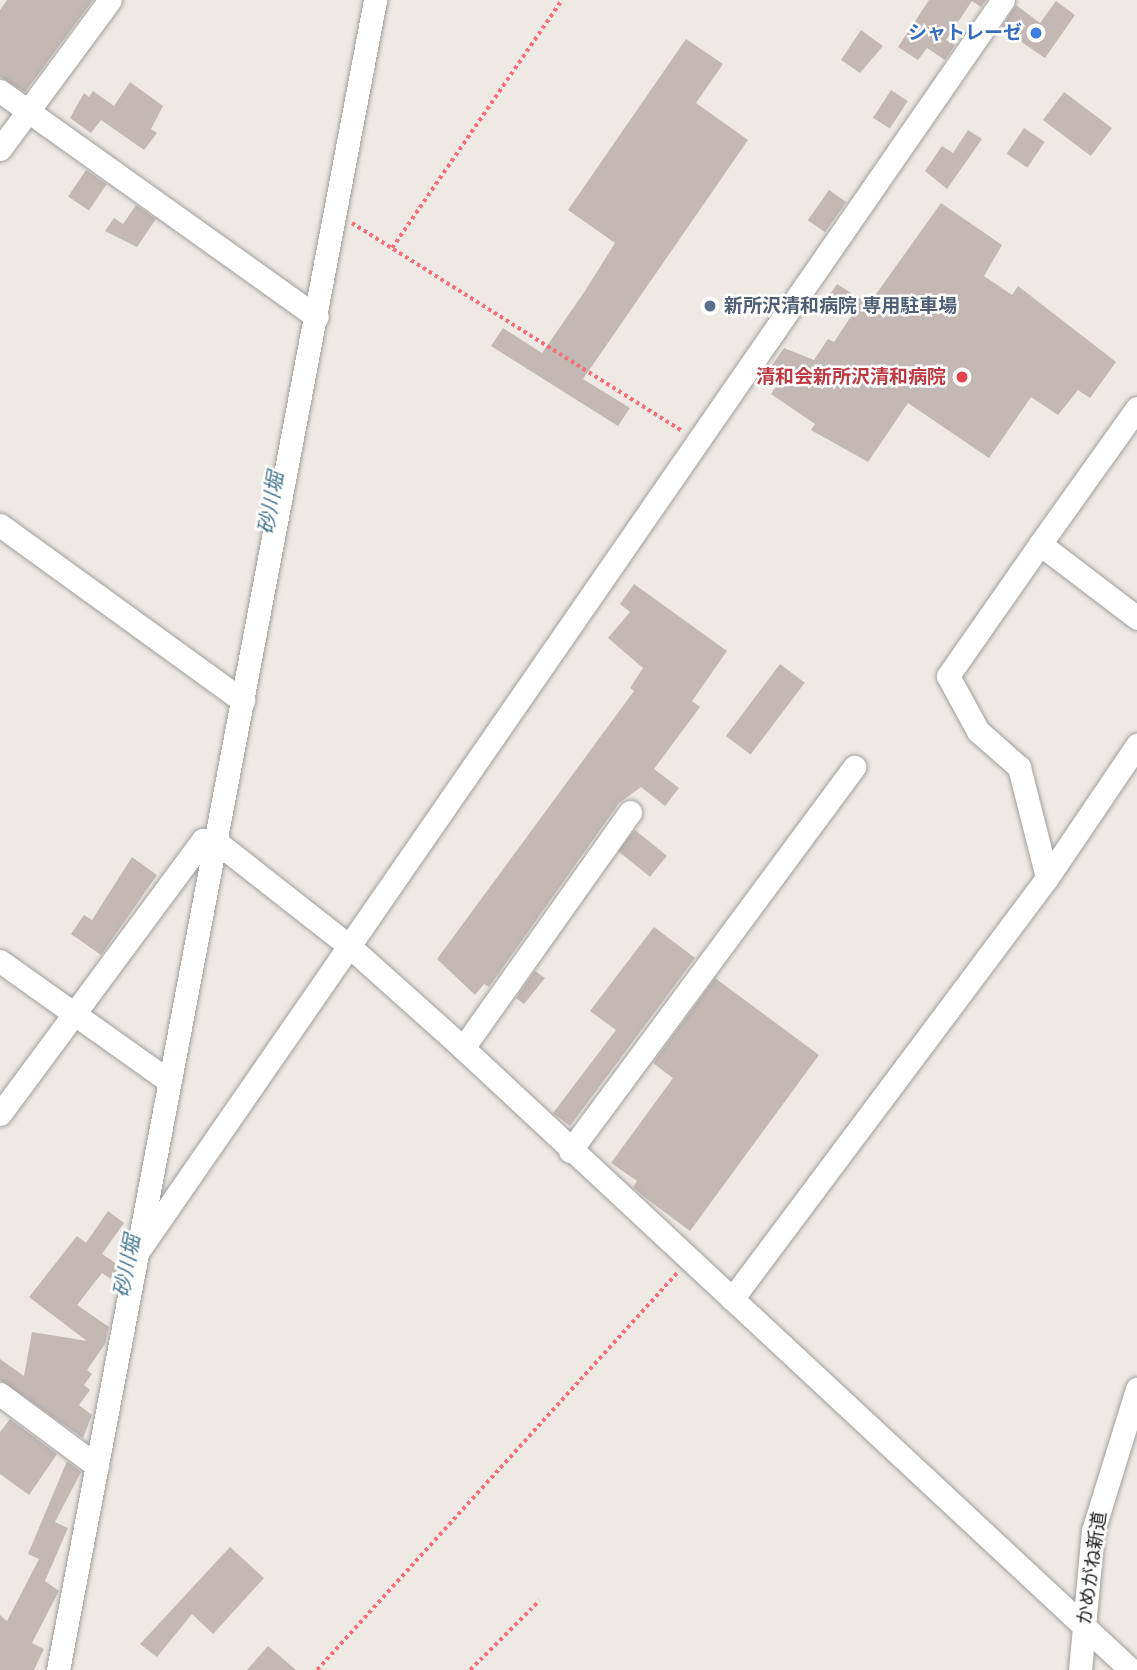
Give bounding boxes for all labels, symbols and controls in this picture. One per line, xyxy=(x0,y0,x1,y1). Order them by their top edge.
place label: シャトレーゼ xyxy=(908,22,1022,44)
marker: シャトレーゼ xyxy=(1028,25,1044,41)
place label: 新所沢清和病院 専用駐車場 xyxy=(724,295,957,317)
marker: 新所沢清和病院 専用駐車場 xyxy=(702,298,718,314)
place label: 清和会新所沢清和病院 xyxy=(756,366,946,388)
marker: 清和会新所沢清和病院 xyxy=(952,367,972,387)
water label: 砂川堀 xyxy=(252,470,288,536)
water label: 砂川堀 xyxy=(108,1233,144,1299)
street label: かめがね新道 xyxy=(1073,1510,1111,1626)

